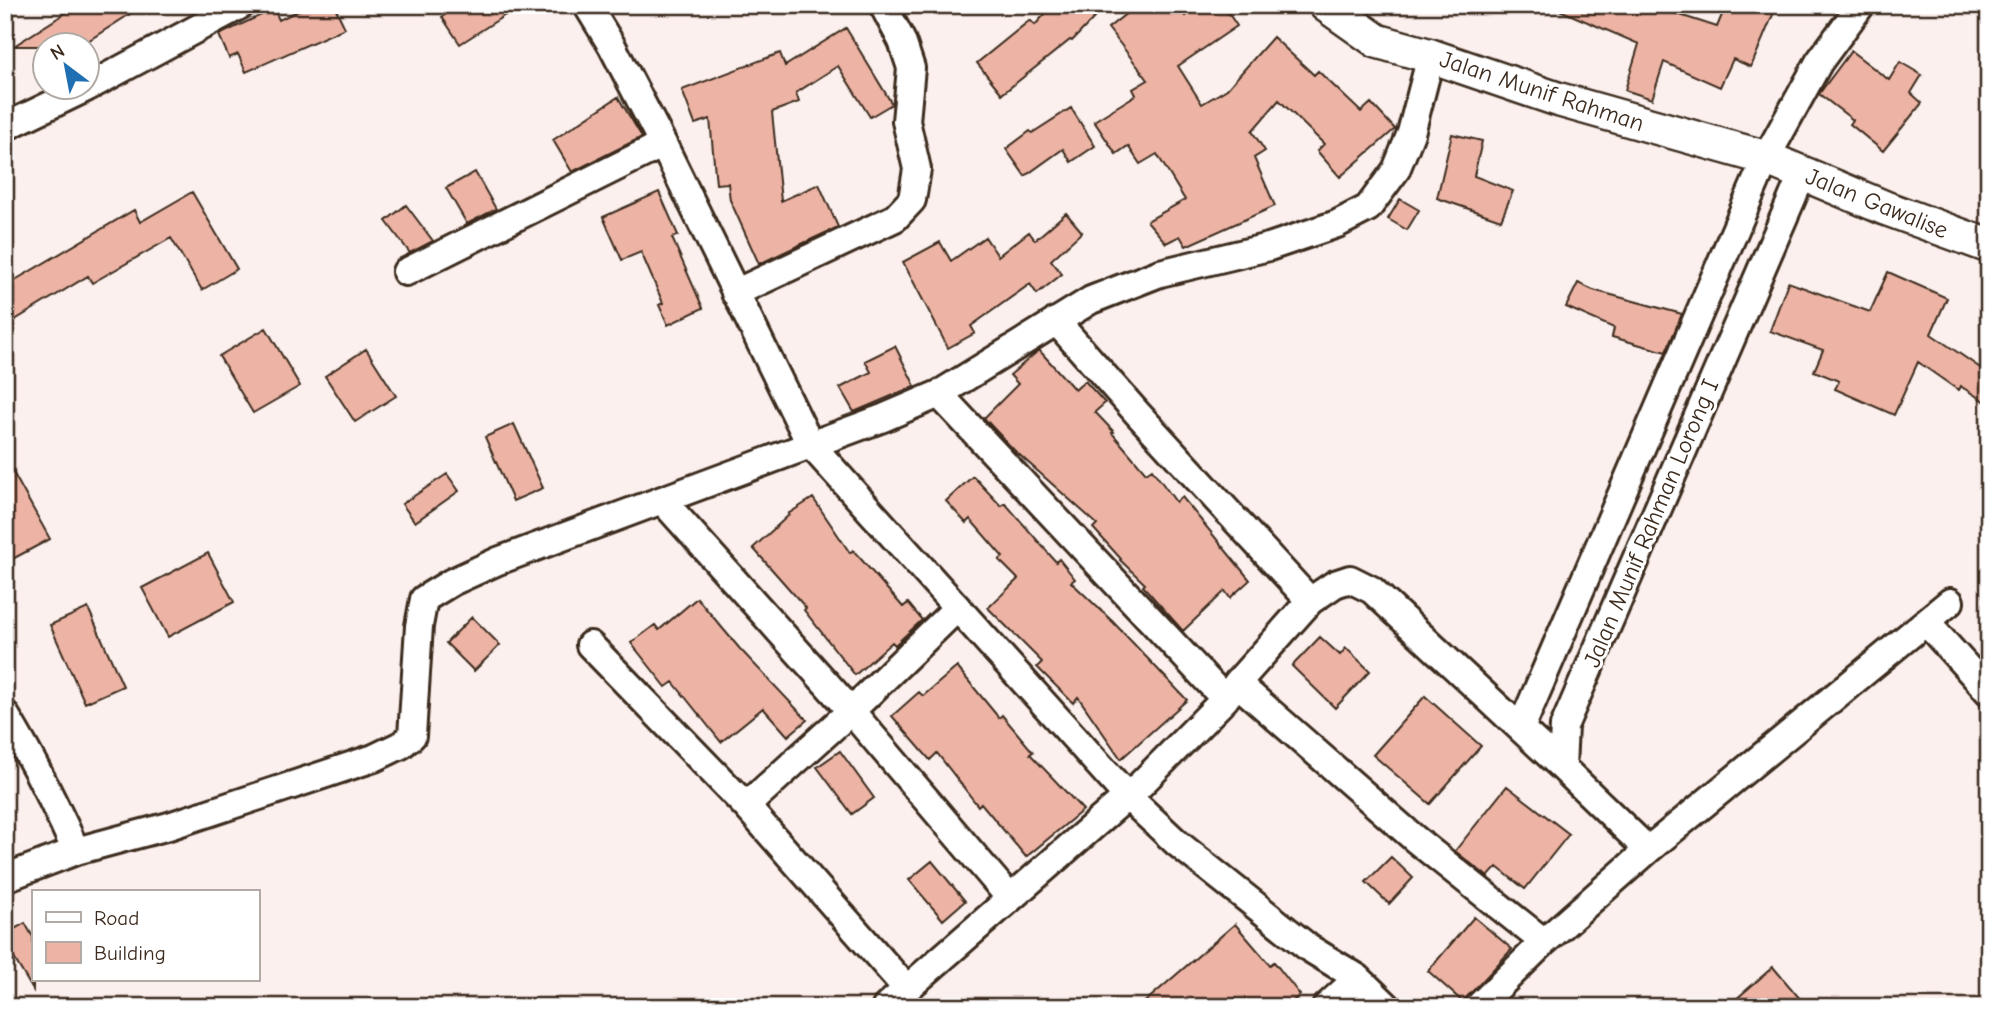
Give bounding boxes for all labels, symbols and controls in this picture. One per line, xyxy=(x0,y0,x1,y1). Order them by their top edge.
north arrow xyxy=(32,32,102,102)
text: N xyxy=(46,40,69,65)
street label: Jalan Munif Rahman xyxy=(1436,45,1648,137)
street label: Jalan Gawalise xyxy=(1802,162,1952,244)
street label: Jalan Munif Rahman Lorong I xyxy=(1577,375,1725,671)
legend xyxy=(32,890,259,981)
text: Road xyxy=(94,906,139,930)
text: Building xyxy=(94,941,166,965)

